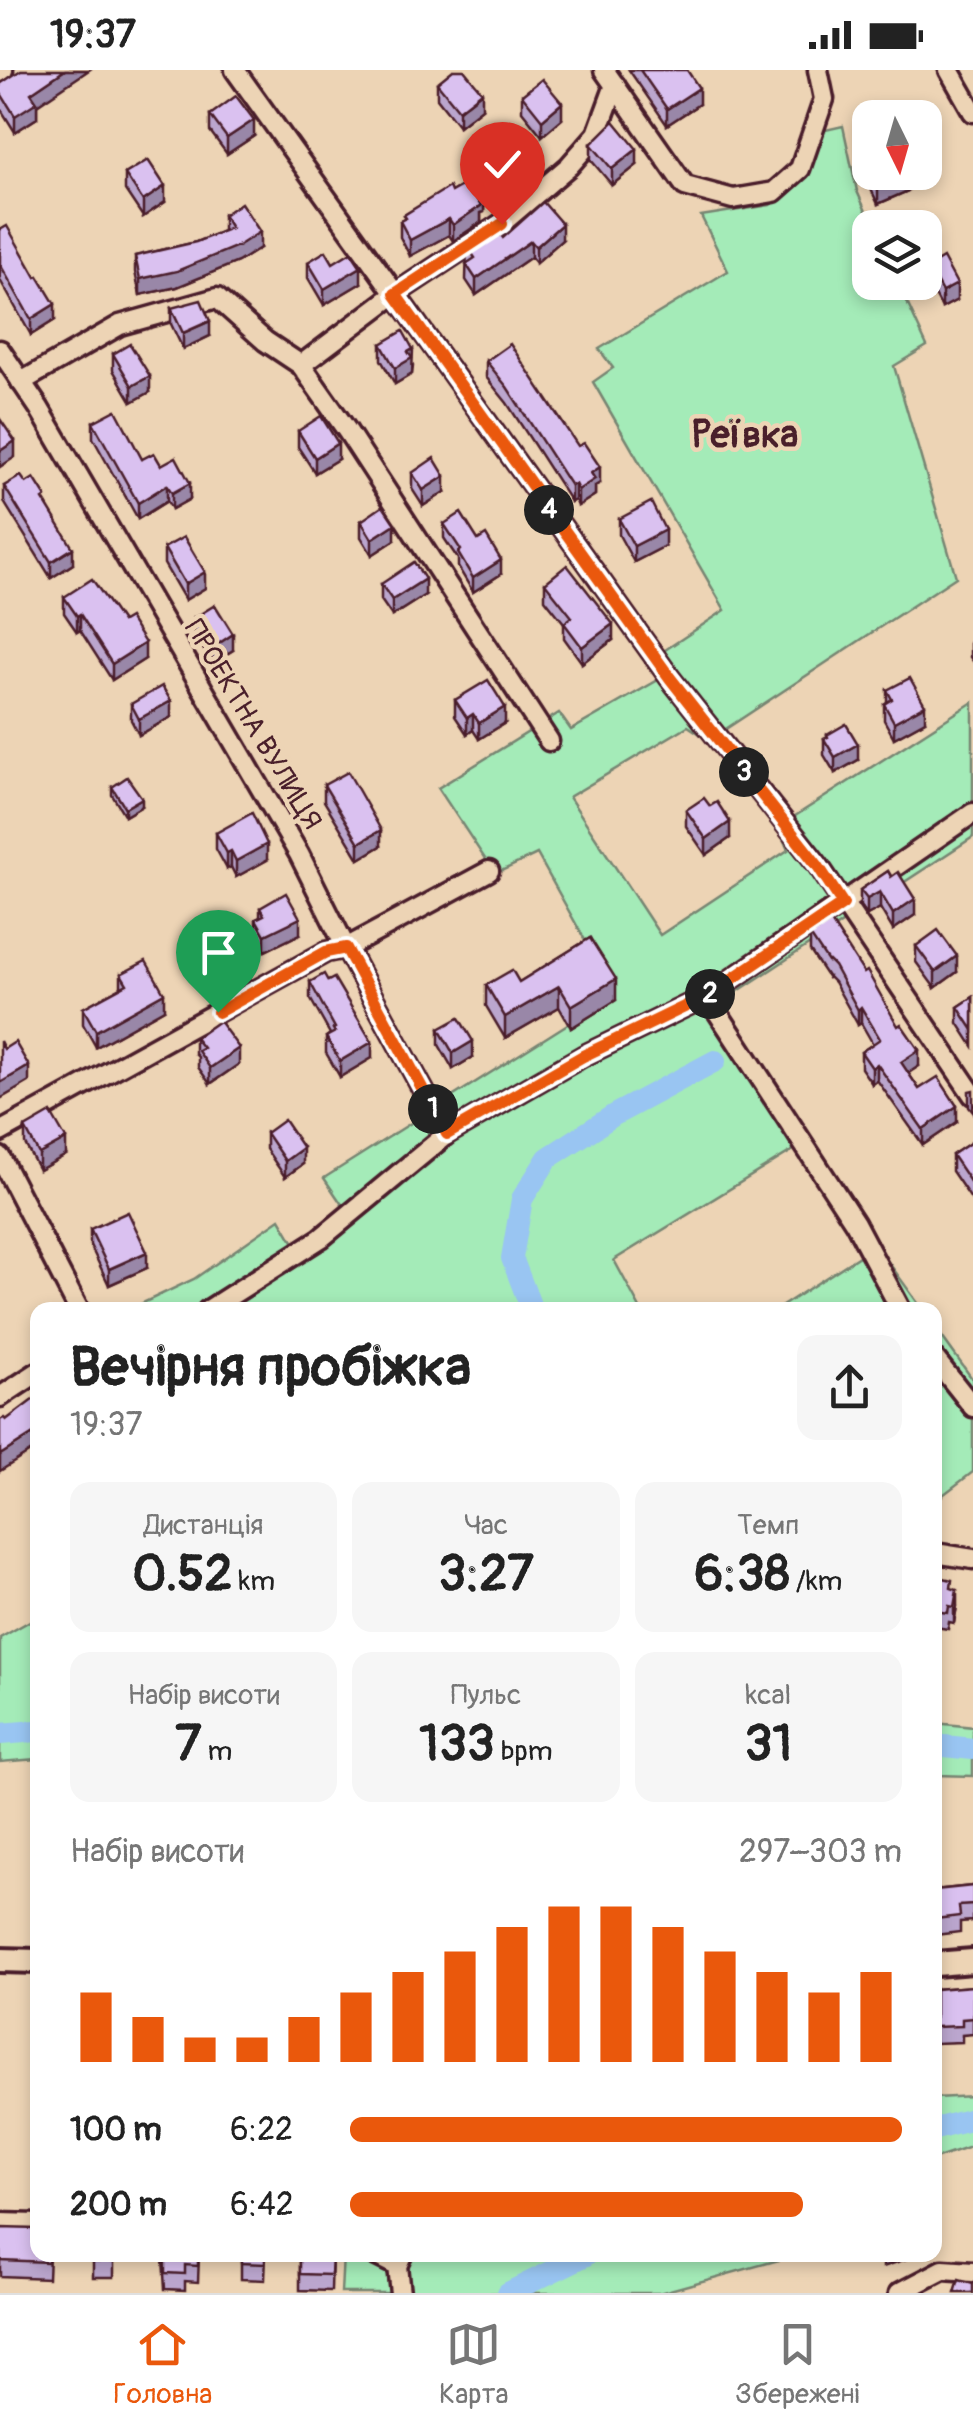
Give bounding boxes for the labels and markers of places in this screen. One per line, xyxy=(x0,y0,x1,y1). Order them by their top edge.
pin xyxy=(460,122,545,225)
pin: 4 xyxy=(524,485,574,535)
pin: 3 xyxy=(719,747,769,797)
pin xyxy=(176,910,261,1013)
pin: 2 xyxy=(685,969,735,1019)
pin: 1 xyxy=(408,1084,458,1134)

